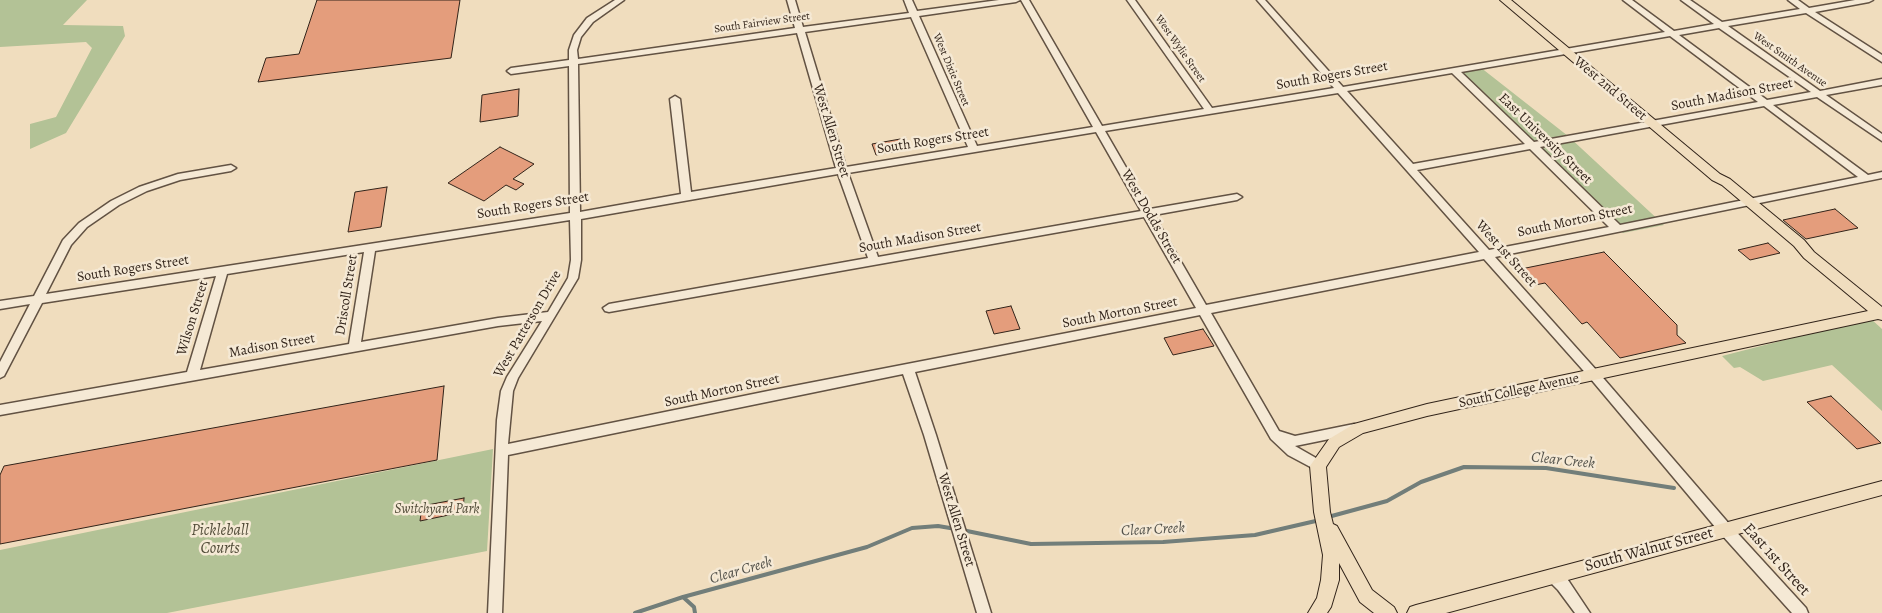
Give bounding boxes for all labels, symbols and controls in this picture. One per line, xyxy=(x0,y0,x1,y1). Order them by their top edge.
street label: South Fairview Street xyxy=(713,10,811,36)
street label: West Wylie Street xyxy=(1152,13,1208,85)
street label: West Smith Avenue xyxy=(1751,30,1829,90)
street label: West Dixie Street xyxy=(930,32,972,108)
street label: West 2nd Street xyxy=(1570,54,1650,124)
street label: South Rogers Street xyxy=(1275,58,1389,94)
street label: South Madison Street xyxy=(1670,75,1794,115)
street label: West Allen Street xyxy=(809,82,853,180)
street label: East University Street xyxy=(1495,90,1595,188)
street label: South Rogers Street xyxy=(876,124,990,158)
street label: West Dodds Street xyxy=(1117,167,1185,267)
street label: South Rogers Street xyxy=(476,189,590,223)
street label: South Morton Street xyxy=(1516,201,1634,241)
street label: West 1st Street xyxy=(1472,217,1540,291)
street label: South Madison Street xyxy=(858,219,982,257)
street label: South Rogers Street xyxy=(76,252,190,286)
street label: Driscoll Street xyxy=(332,253,362,337)
street label: West Patterson Drive xyxy=(491,268,565,380)
street label: Wilson Street xyxy=(174,279,212,357)
street label: South Morton Street xyxy=(1061,294,1179,332)
street label: Madison Street xyxy=(228,330,316,362)
street label: South College Avenue xyxy=(1457,370,1581,412)
street label: South Morton Street xyxy=(663,371,781,411)
water label: Clear Creek xyxy=(1530,449,1596,473)
street label: West Allen Street xyxy=(934,471,978,569)
park label: Switchyard Park xyxy=(395,502,479,518)
water label: Clear Creek xyxy=(1121,519,1185,541)
street label: East 1st Street xyxy=(1738,520,1814,600)
park label: Pickleball Courts xyxy=(191,521,249,559)
street label: South Walnut Street xyxy=(1583,524,1715,576)
water label: Clear Creek xyxy=(708,554,774,588)

